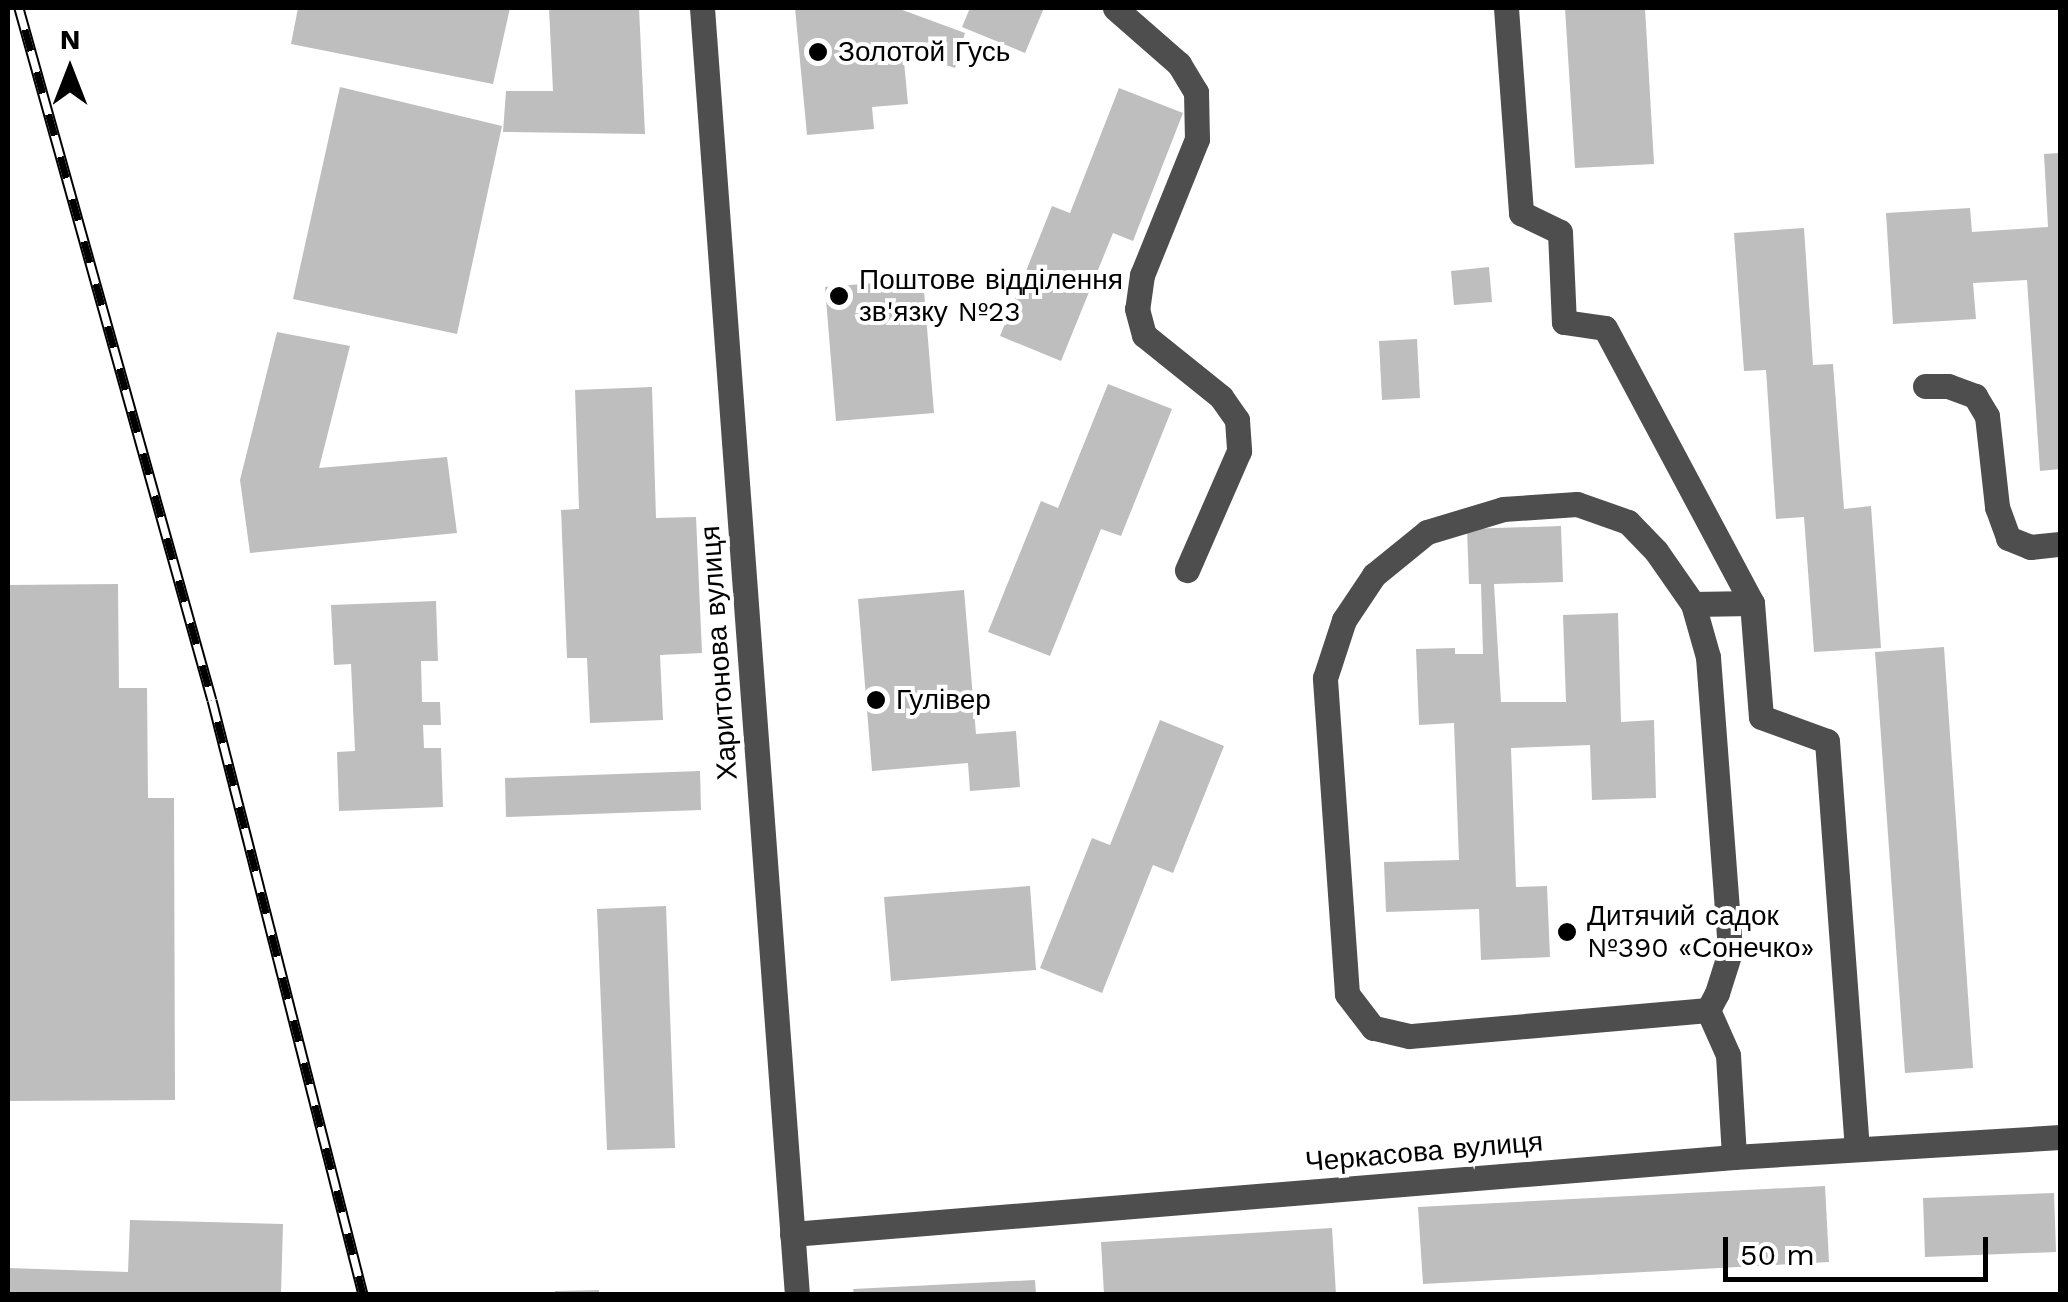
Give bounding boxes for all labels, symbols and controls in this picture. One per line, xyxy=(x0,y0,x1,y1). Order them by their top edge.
north arrow xyxy=(20,20,120,120)
text: N xyxy=(60,23,80,56)
place label: Золотой Гусь xyxy=(838,35,1010,69)
marker: Золотой Гусь xyxy=(807,41,829,63)
place label: Поштове відділення зв'язку №23 xyxy=(859,263,1123,329)
marker: Поштове відділення зв'язку №23 xyxy=(828,285,850,307)
street label: Харитонова вулиця xyxy=(693,525,745,781)
place label: Гулівер xyxy=(896,683,991,717)
marker: Гулівер xyxy=(865,689,887,711)
place label: Дитячий садок №390 «Сонечко» xyxy=(1587,899,1814,965)
marker: Дитячий садок №390 «Сонечко» xyxy=(1556,921,1578,943)
street label: Черкасова вулиця xyxy=(1304,1125,1544,1179)
scale bar xyxy=(1728,1217,1993,1279)
text: 50 m xyxy=(1740,1237,1815,1272)

